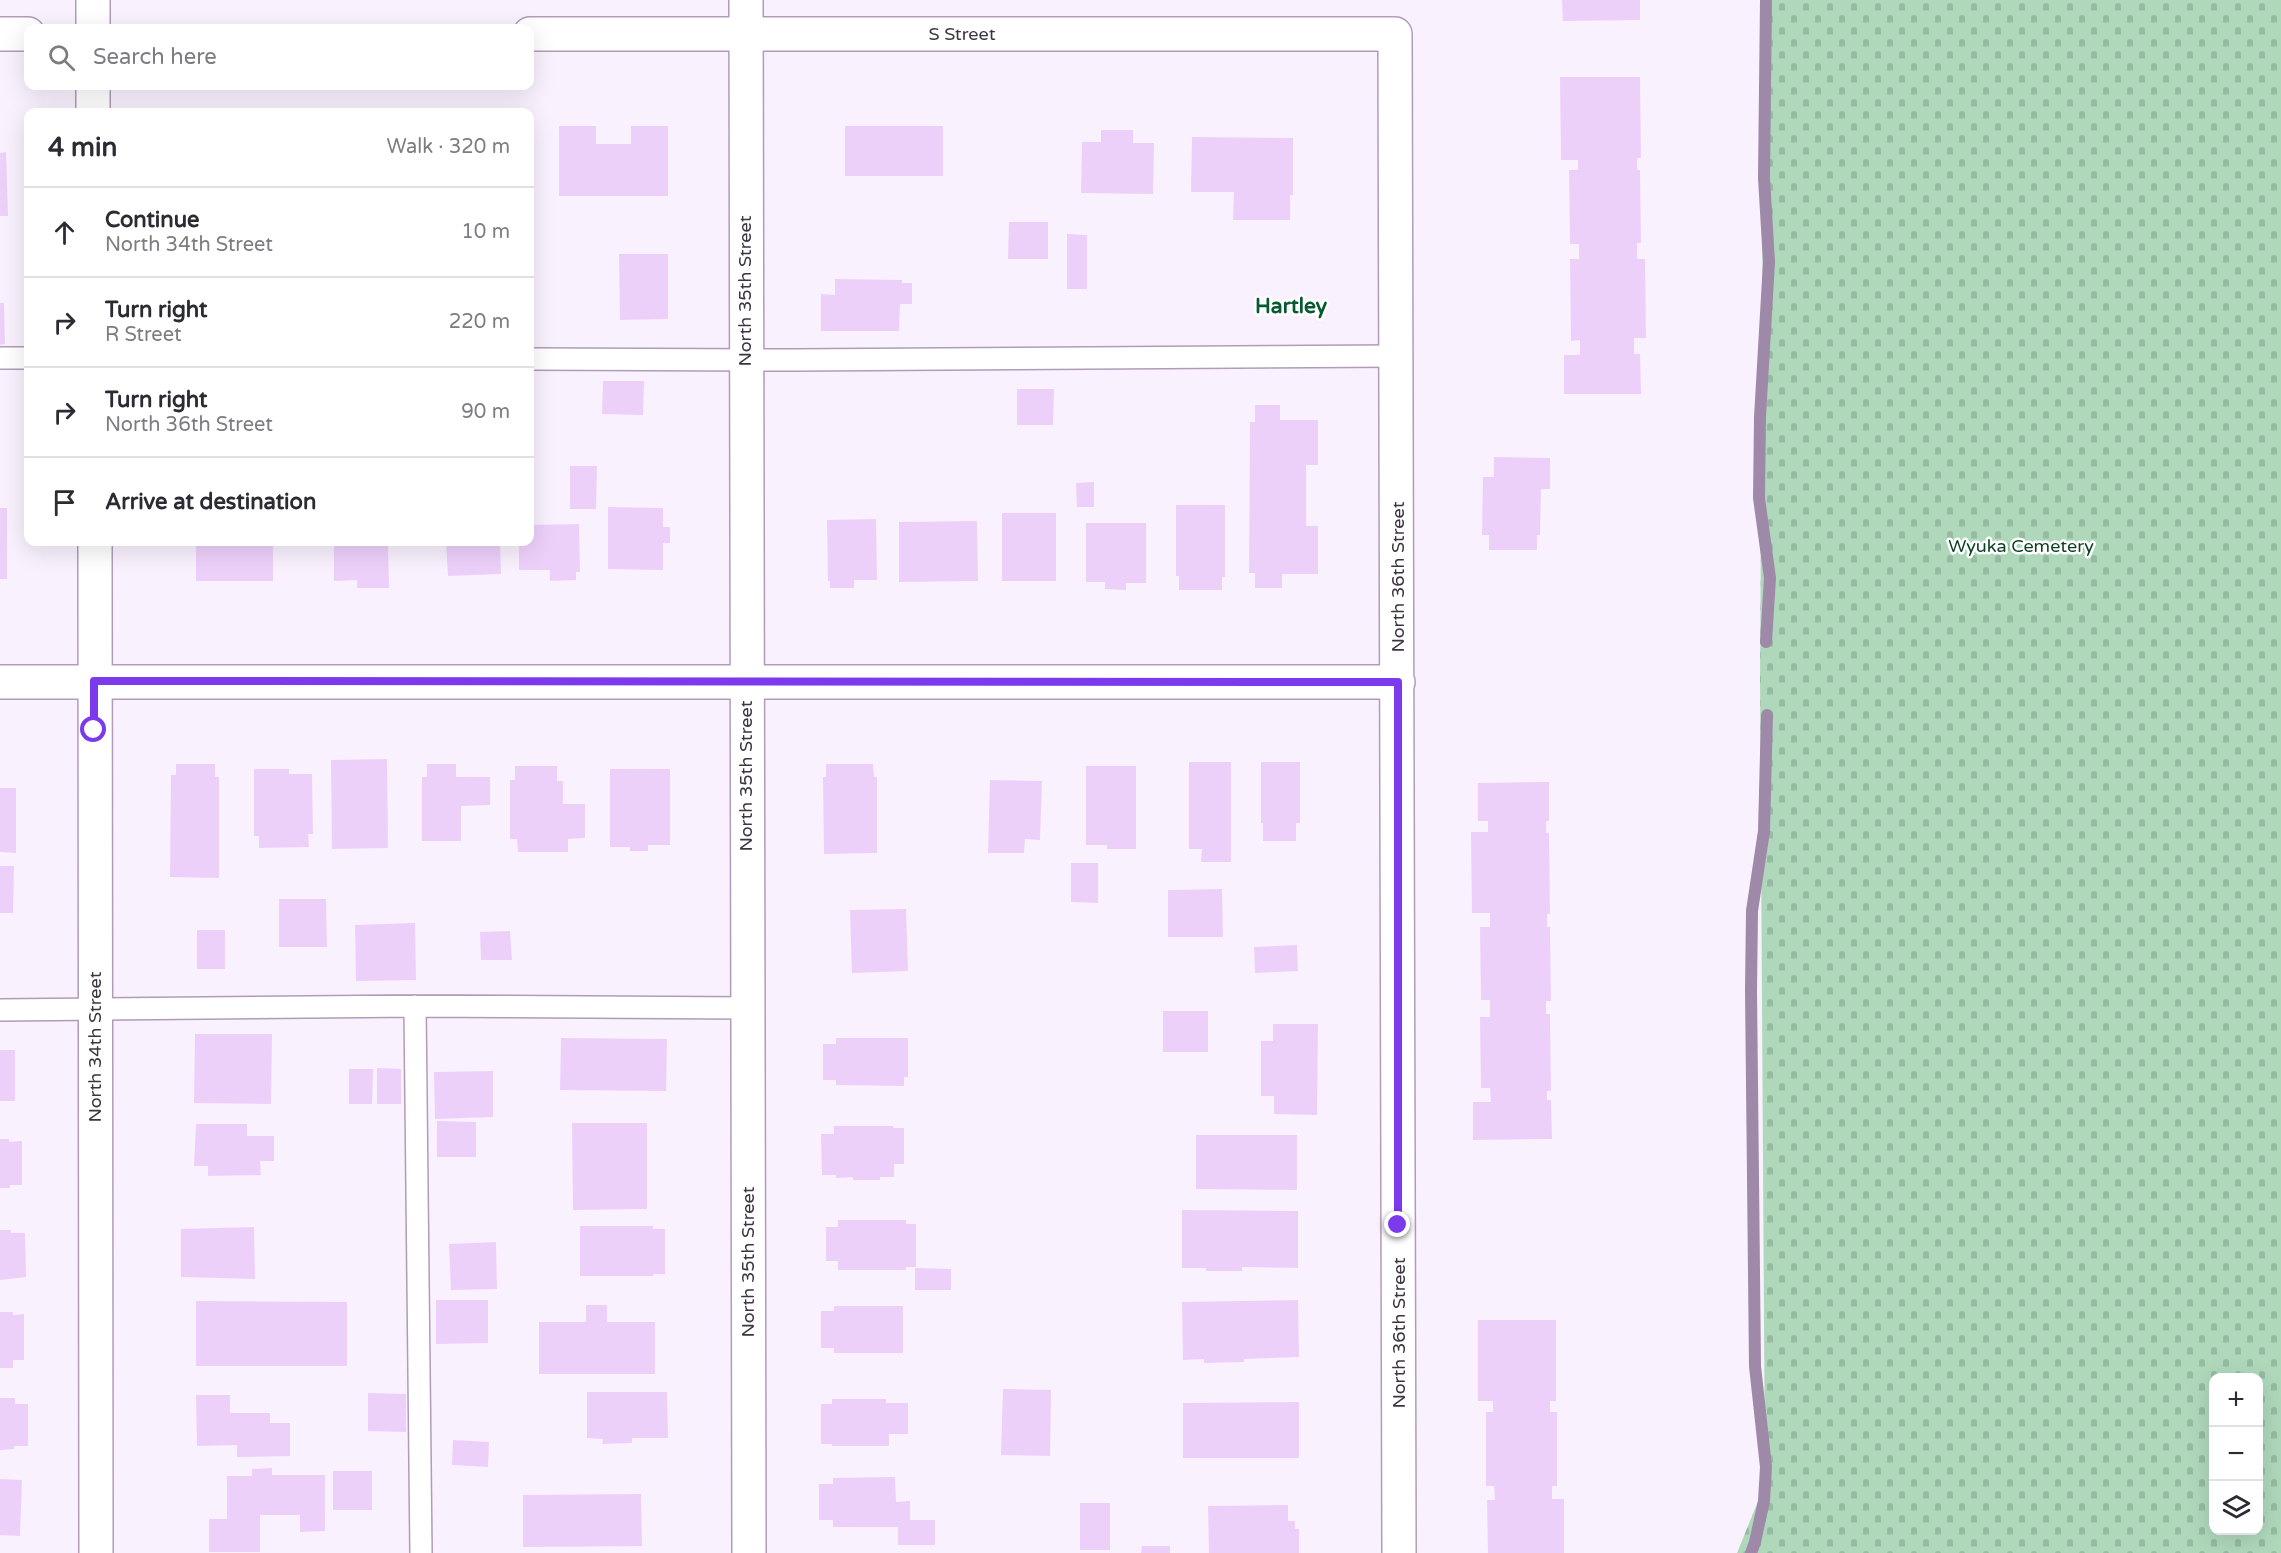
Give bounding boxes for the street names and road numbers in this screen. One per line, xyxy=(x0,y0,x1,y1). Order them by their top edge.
street label: S Street xyxy=(928,23,996,45)
street label: North 35th Street xyxy=(734,215,756,367)
street label: North 36th Street xyxy=(1387,501,1409,653)
street label: North 35th Street xyxy=(735,700,757,852)
street label: North 34th Street xyxy=(84,971,106,1123)
street label: North 35th Street xyxy=(737,1186,759,1338)
street label: North 36th Street xyxy=(1388,1257,1410,1409)

